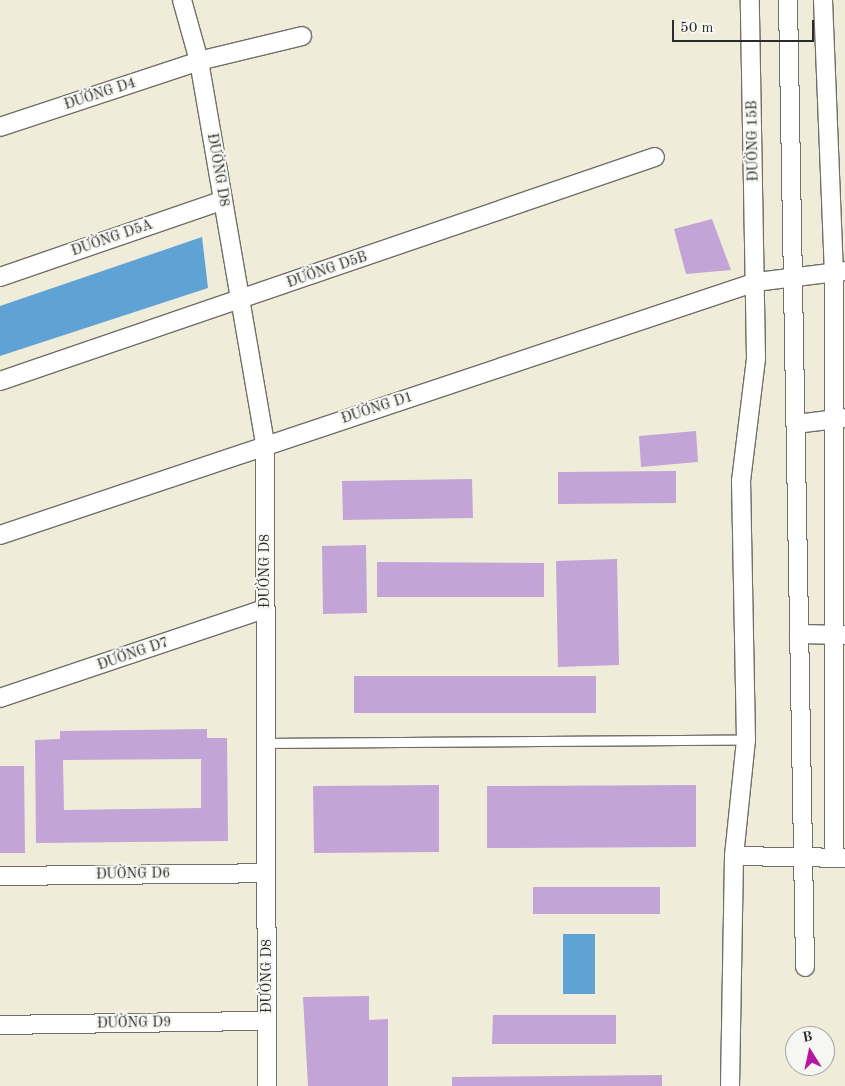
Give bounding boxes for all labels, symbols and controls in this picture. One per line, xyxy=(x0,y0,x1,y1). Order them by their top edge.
scale bar xyxy=(675,10,818,42)
text: 50 m xyxy=(680,21,714,36)
street label: ĐƯỜNG D4 xyxy=(62,75,138,113)
street label: ĐƯỜNG 15B xyxy=(744,100,762,182)
street label: ĐƯỜNG D8 xyxy=(203,132,233,208)
street label: ĐƯỜNG D5A xyxy=(69,216,155,260)
street label: ĐƯỜNG D5B xyxy=(285,248,369,292)
street label: ĐƯỜNG D1 xyxy=(339,389,415,427)
street label: ĐƯỜNG D8 xyxy=(257,534,273,608)
street label: ĐƯỜNG D7 xyxy=(95,634,171,674)
street label: ĐƯỜNG D6 xyxy=(96,865,170,883)
street label: ĐƯỜNG D8 xyxy=(259,939,275,1013)
street label: ĐƯỜNG D9 xyxy=(97,1014,171,1032)
north arrow xyxy=(785,1026,835,1076)
text: B xyxy=(801,1029,814,1045)

